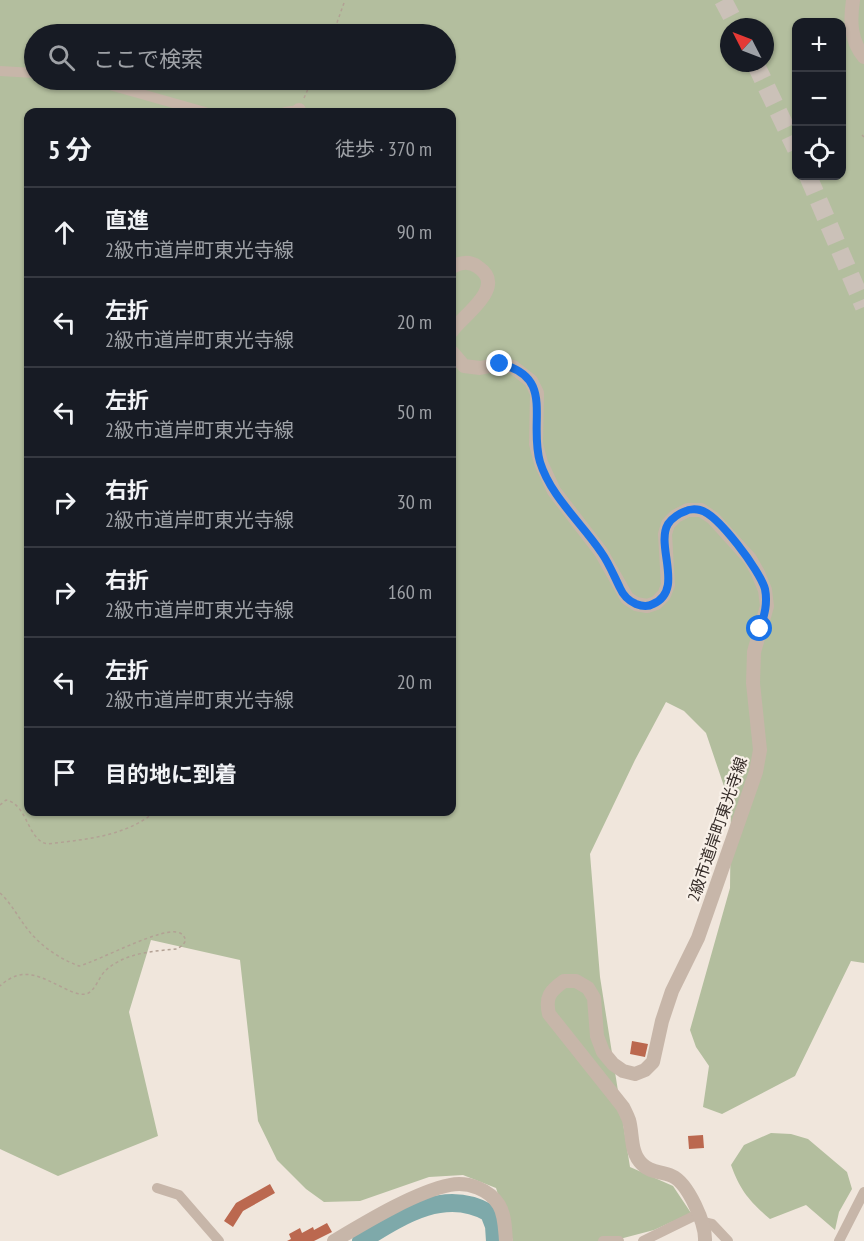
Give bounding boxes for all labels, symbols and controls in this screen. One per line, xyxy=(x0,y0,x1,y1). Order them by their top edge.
north arrow xyxy=(720,18,774,72)
map controls xyxy=(792,18,846,180)
button: + xyxy=(792,18,846,72)
search box xyxy=(24,24,456,90)
icon: search xyxy=(45,41,78,74)
text: ここで検索 xyxy=(93,45,203,73)
button: − xyxy=(792,72,846,126)
button: locate xyxy=(792,126,846,180)
text: 5 分 xyxy=(48,133,92,166)
text: 徒歩 · 370 m xyxy=(335,136,432,162)
text: 直進 xyxy=(105,206,149,234)
icon: ahead xyxy=(48,216,81,249)
text: 90 m xyxy=(397,219,432,245)
text: 2級市道岸町東光寺線 xyxy=(105,237,294,263)
text: 左折 xyxy=(105,296,149,324)
icon: left xyxy=(48,306,81,339)
text: 20 m xyxy=(397,309,432,335)
text: 2級市道岸町東光寺線 xyxy=(105,327,294,353)
route end xyxy=(486,350,512,376)
text: 左折 xyxy=(105,386,149,414)
icon: left xyxy=(48,396,81,429)
text: 50 m xyxy=(397,399,432,425)
text: 2級市道岸町東光寺線 xyxy=(105,417,294,443)
text: 右折 xyxy=(105,476,149,504)
icon: right xyxy=(48,486,81,519)
text: 30 m xyxy=(397,489,432,515)
text: 2級市道岸町東光寺線 xyxy=(105,507,294,533)
text: 右折 xyxy=(105,566,149,594)
icon: right xyxy=(48,576,81,609)
text: 160 m xyxy=(388,579,432,605)
text: 2級市道岸町東光寺線 xyxy=(105,597,294,623)
route start xyxy=(746,615,772,641)
text: 左折 xyxy=(105,656,149,684)
icon: left xyxy=(48,666,81,699)
text: 20 m xyxy=(397,669,432,695)
text: 2級市道岸町東光寺線 xyxy=(105,687,294,713)
street label: 2級市道岸町東光寺線 xyxy=(683,754,751,904)
icon: arrive xyxy=(48,756,81,789)
text: 目的地に到着 xyxy=(105,760,237,788)

